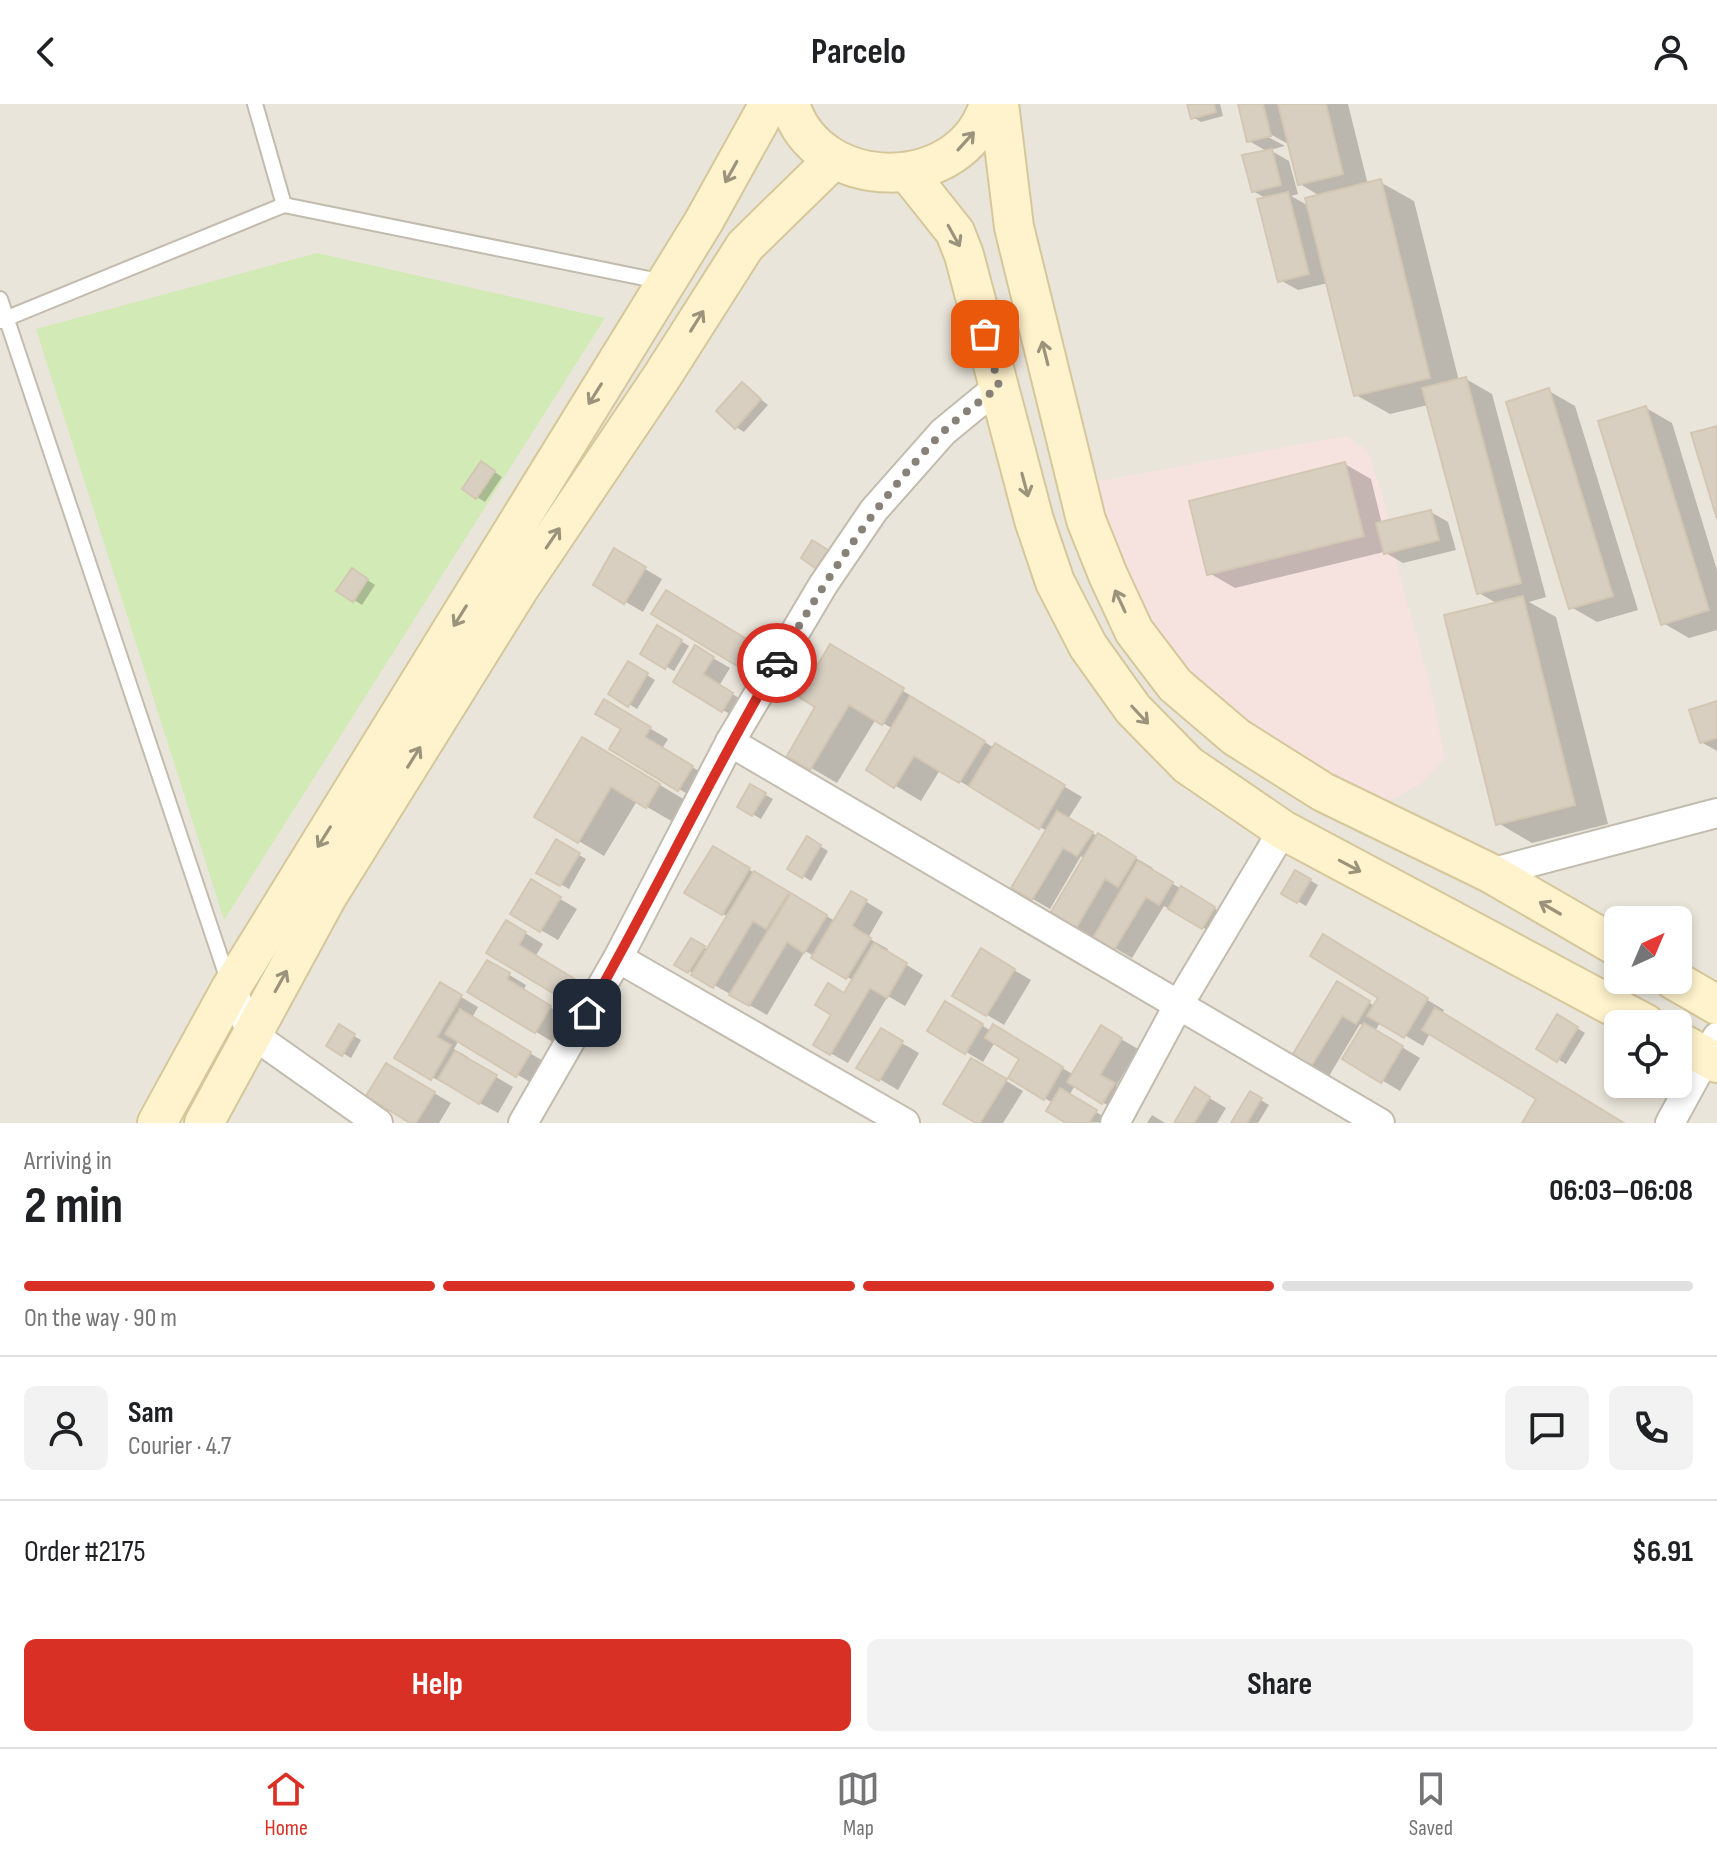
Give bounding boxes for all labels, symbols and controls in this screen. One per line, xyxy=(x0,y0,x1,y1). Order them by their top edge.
icon: back xyxy=(24,30,68,74)
icon: person xyxy=(1649,30,1693,74)
text: Parcelo xyxy=(811,31,906,74)
one-way arrow xyxy=(957,131,975,151)
one-way arrow xyxy=(723,160,739,183)
one-way arrow xyxy=(947,224,963,247)
pin xyxy=(951,300,1019,368)
one-way arrow xyxy=(689,310,705,333)
icon: bag xyxy=(963,312,1007,356)
one-way arrow xyxy=(1037,340,1052,366)
one-way arrow xyxy=(587,382,603,405)
one-way arrow xyxy=(1019,472,1034,498)
one-way arrow xyxy=(545,527,561,549)
one-way arrow xyxy=(1112,589,1127,613)
one-way arrow xyxy=(451,604,467,627)
courier xyxy=(737,623,817,703)
icon: car xyxy=(755,641,799,685)
one-way arrow xyxy=(1131,705,1149,725)
one-way arrow xyxy=(406,747,422,769)
one-way arrow xyxy=(315,825,331,848)
one-way arrow xyxy=(1337,859,1361,874)
one-way arrow xyxy=(1539,900,1563,915)
north arrow xyxy=(1604,906,1692,994)
map controls xyxy=(1604,906,1692,1098)
one-way arrow xyxy=(274,969,289,993)
pin xyxy=(553,979,621,1047)
icon: home xyxy=(565,991,609,1035)
button: locate xyxy=(1604,1010,1692,1098)
text: Arriving in xyxy=(24,1146,112,1177)
text: 06:03–06:08 xyxy=(1549,1173,1693,1209)
text: 2 min xyxy=(24,1175,123,1238)
text: On the way · 90 m xyxy=(24,1303,177,1334)
button: person xyxy=(24,1386,108,1470)
button: chat xyxy=(1505,1386,1589,1470)
button: phone xyxy=(1609,1386,1693,1470)
text: Sam xyxy=(128,1395,174,1431)
text: Courier · 4.7 xyxy=(128,1431,231,1462)
text: Order #2175 xyxy=(24,1534,145,1570)
text: $6.91 xyxy=(1632,1534,1693,1570)
button: Help xyxy=(24,1639,851,1731)
button: Share xyxy=(867,1639,1693,1731)
tab: Home xyxy=(264,1767,308,1842)
tab: Map xyxy=(836,1767,880,1842)
tab: Saved xyxy=(1409,1767,1453,1842)

